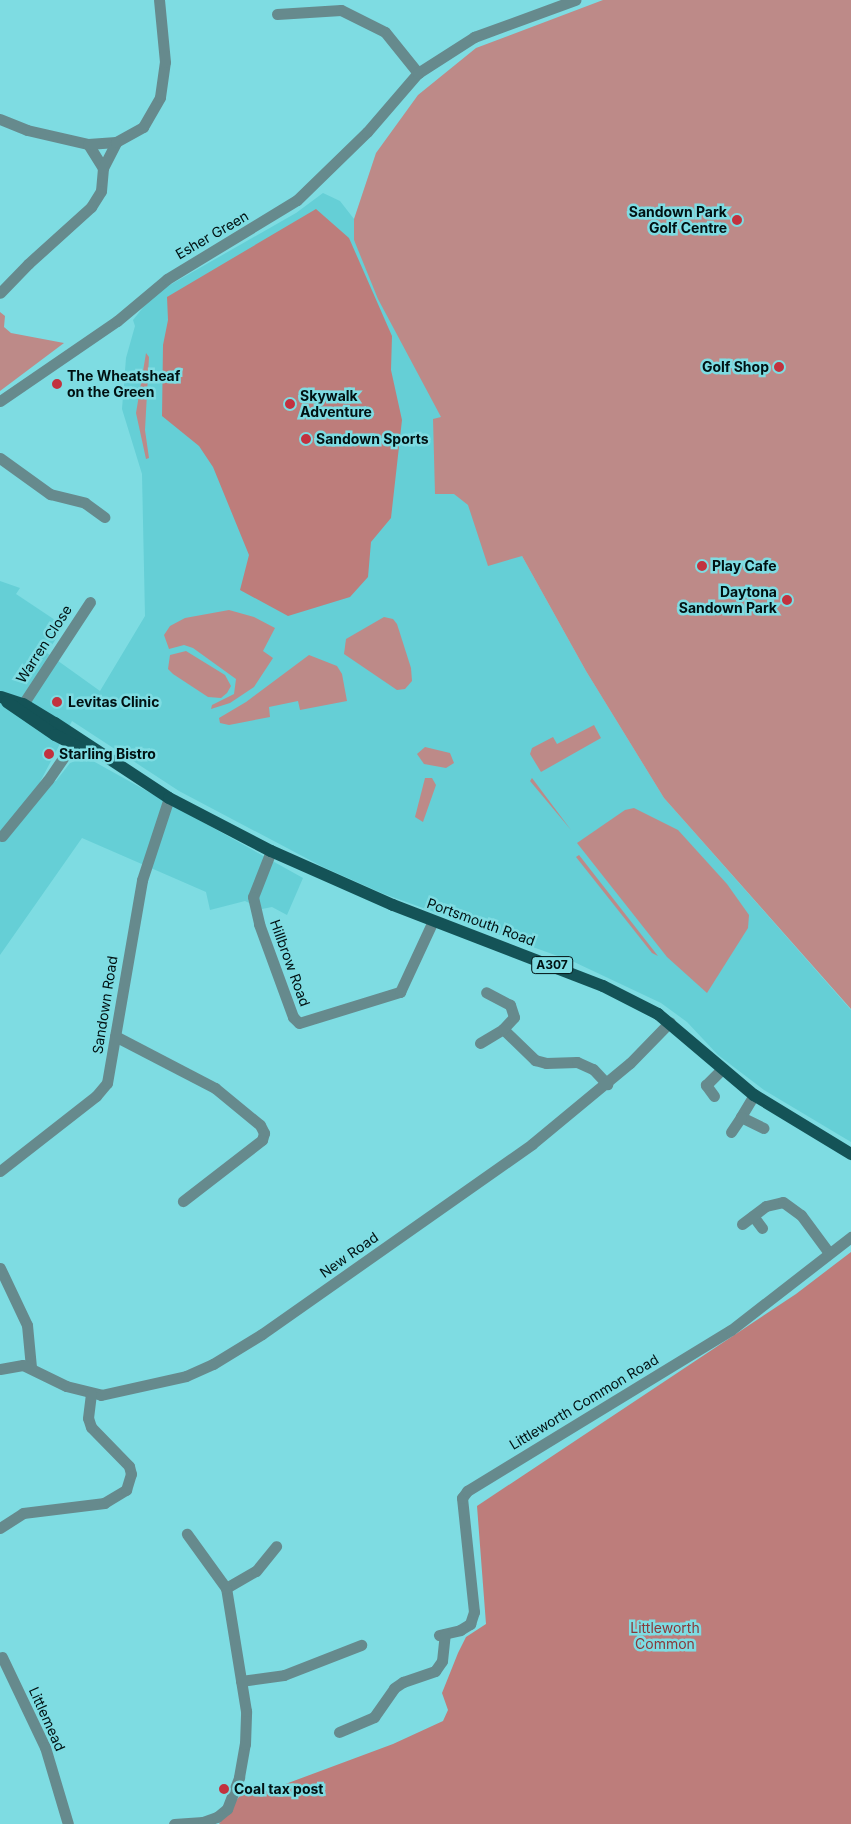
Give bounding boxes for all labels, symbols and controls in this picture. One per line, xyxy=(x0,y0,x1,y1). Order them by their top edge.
place label: Sandown Park Golf Centre xyxy=(629,204,727,236)
street label: Esher Green xyxy=(172,207,252,263)
marker: Sandown Park Golf Centre xyxy=(731,214,743,226)
place label: Golf Shop xyxy=(702,359,769,375)
marker: Golf Shop xyxy=(773,361,785,373)
place label: The Wheatsheaf on the Green xyxy=(67,368,180,401)
marker: The Wheatsheaf on the Green xyxy=(51,378,63,390)
place label: Skywalk Adventure xyxy=(300,388,372,421)
marker: Skywalk Adventure xyxy=(284,398,296,410)
place label: Sandown Sports xyxy=(316,431,429,447)
marker: Sandown Sports xyxy=(300,433,312,445)
place label: Play Cafe xyxy=(712,558,777,574)
marker: Play Cafe xyxy=(696,560,708,572)
place label: Daytona Sandown Park xyxy=(679,584,777,616)
marker: Daytona Sandown Park xyxy=(781,594,793,606)
street label: Warren Close xyxy=(13,602,75,686)
place label: Levitas Clinic xyxy=(68,694,159,710)
marker: Levitas Clinic xyxy=(50,695,64,709)
place label: Starling Bistro xyxy=(59,746,156,762)
marker: Starling Bistro xyxy=(43,748,55,760)
street label: Portsmouth Road xyxy=(425,895,537,949)
street label: Hillbrow Road xyxy=(266,917,314,1009)
street label: Sandown Road xyxy=(89,955,121,1055)
road number: A307 xyxy=(531,956,573,974)
street label: New Road xyxy=(316,1229,382,1281)
street label: Littleworth Common Road xyxy=(506,1351,662,1453)
park label: Littleworth Common xyxy=(630,1620,700,1652)
street label: Littlemead xyxy=(25,1684,69,1754)
place label: Coal tax post xyxy=(234,1781,323,1797)
marker: Coal tax post xyxy=(218,1783,230,1795)

